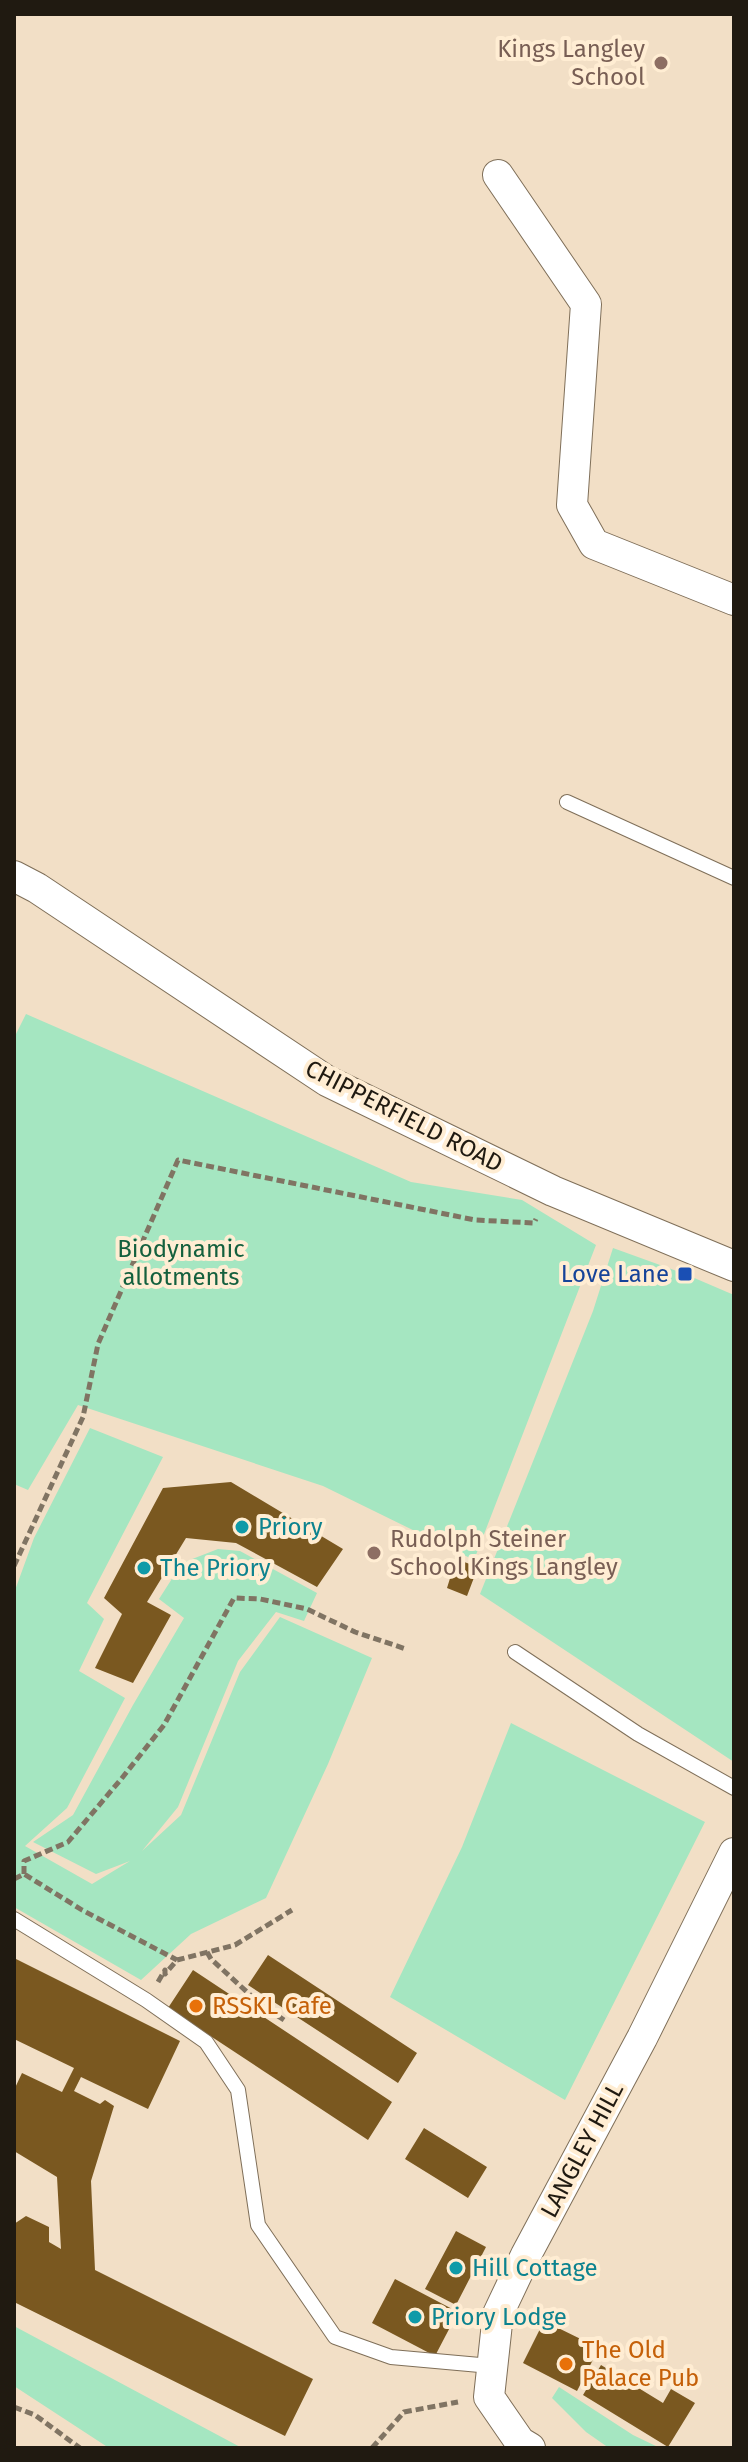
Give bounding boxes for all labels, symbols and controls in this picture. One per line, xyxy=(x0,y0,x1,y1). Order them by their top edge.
place label: Kings Langley School xyxy=(497,35,645,91)
marker: Kings Langley School xyxy=(652,54,670,72)
street label: CHIPPERFIELD ROAD xyxy=(301,1054,507,1178)
park label: Biodynamic allotments xyxy=(117,1235,245,1291)
place label: Love Lane xyxy=(561,1260,669,1288)
marker: Love Lane xyxy=(676,1265,694,1283)
place label: Priory xyxy=(258,1513,323,1541)
marker: Priory xyxy=(233,1518,251,1536)
place label: Rudolph Steiner School Kings Langley xyxy=(390,1525,618,1581)
marker: Rudolph Steiner School Kings Langley xyxy=(365,1544,383,1562)
place label: The Priory xyxy=(160,1554,271,1582)
marker: The Priory xyxy=(135,1559,153,1577)
place label: RSSKL Cafe xyxy=(212,1992,332,2020)
marker: RSSKL Cafe xyxy=(187,1997,205,2015)
street label: LANGLEY HILL xyxy=(535,2078,629,2222)
place label: Hill Cottage xyxy=(472,2254,598,2282)
marker: Hill Cottage xyxy=(447,2259,465,2277)
place label: Priory Lodge xyxy=(431,2303,567,2331)
marker: Priory Lodge xyxy=(406,2308,424,2326)
place label: The Old Palace Pub xyxy=(582,2336,699,2392)
marker: The Old Palace Pub xyxy=(557,2355,575,2373)

